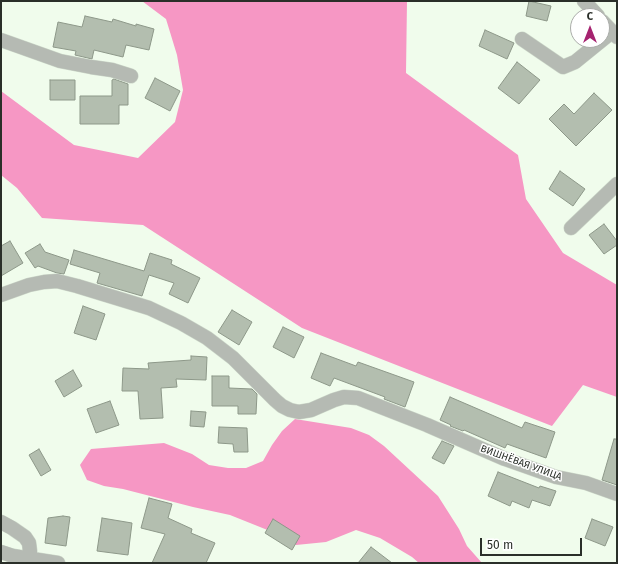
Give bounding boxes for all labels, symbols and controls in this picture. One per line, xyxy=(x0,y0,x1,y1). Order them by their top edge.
north arrow xyxy=(570,8,610,48)
text: С xyxy=(587,10,593,23)
street label: ВИШНЁВАЯ УЛИЦА xyxy=(479,443,563,483)
scale bar xyxy=(482,530,584,556)
text: 50 m xyxy=(487,538,513,552)

